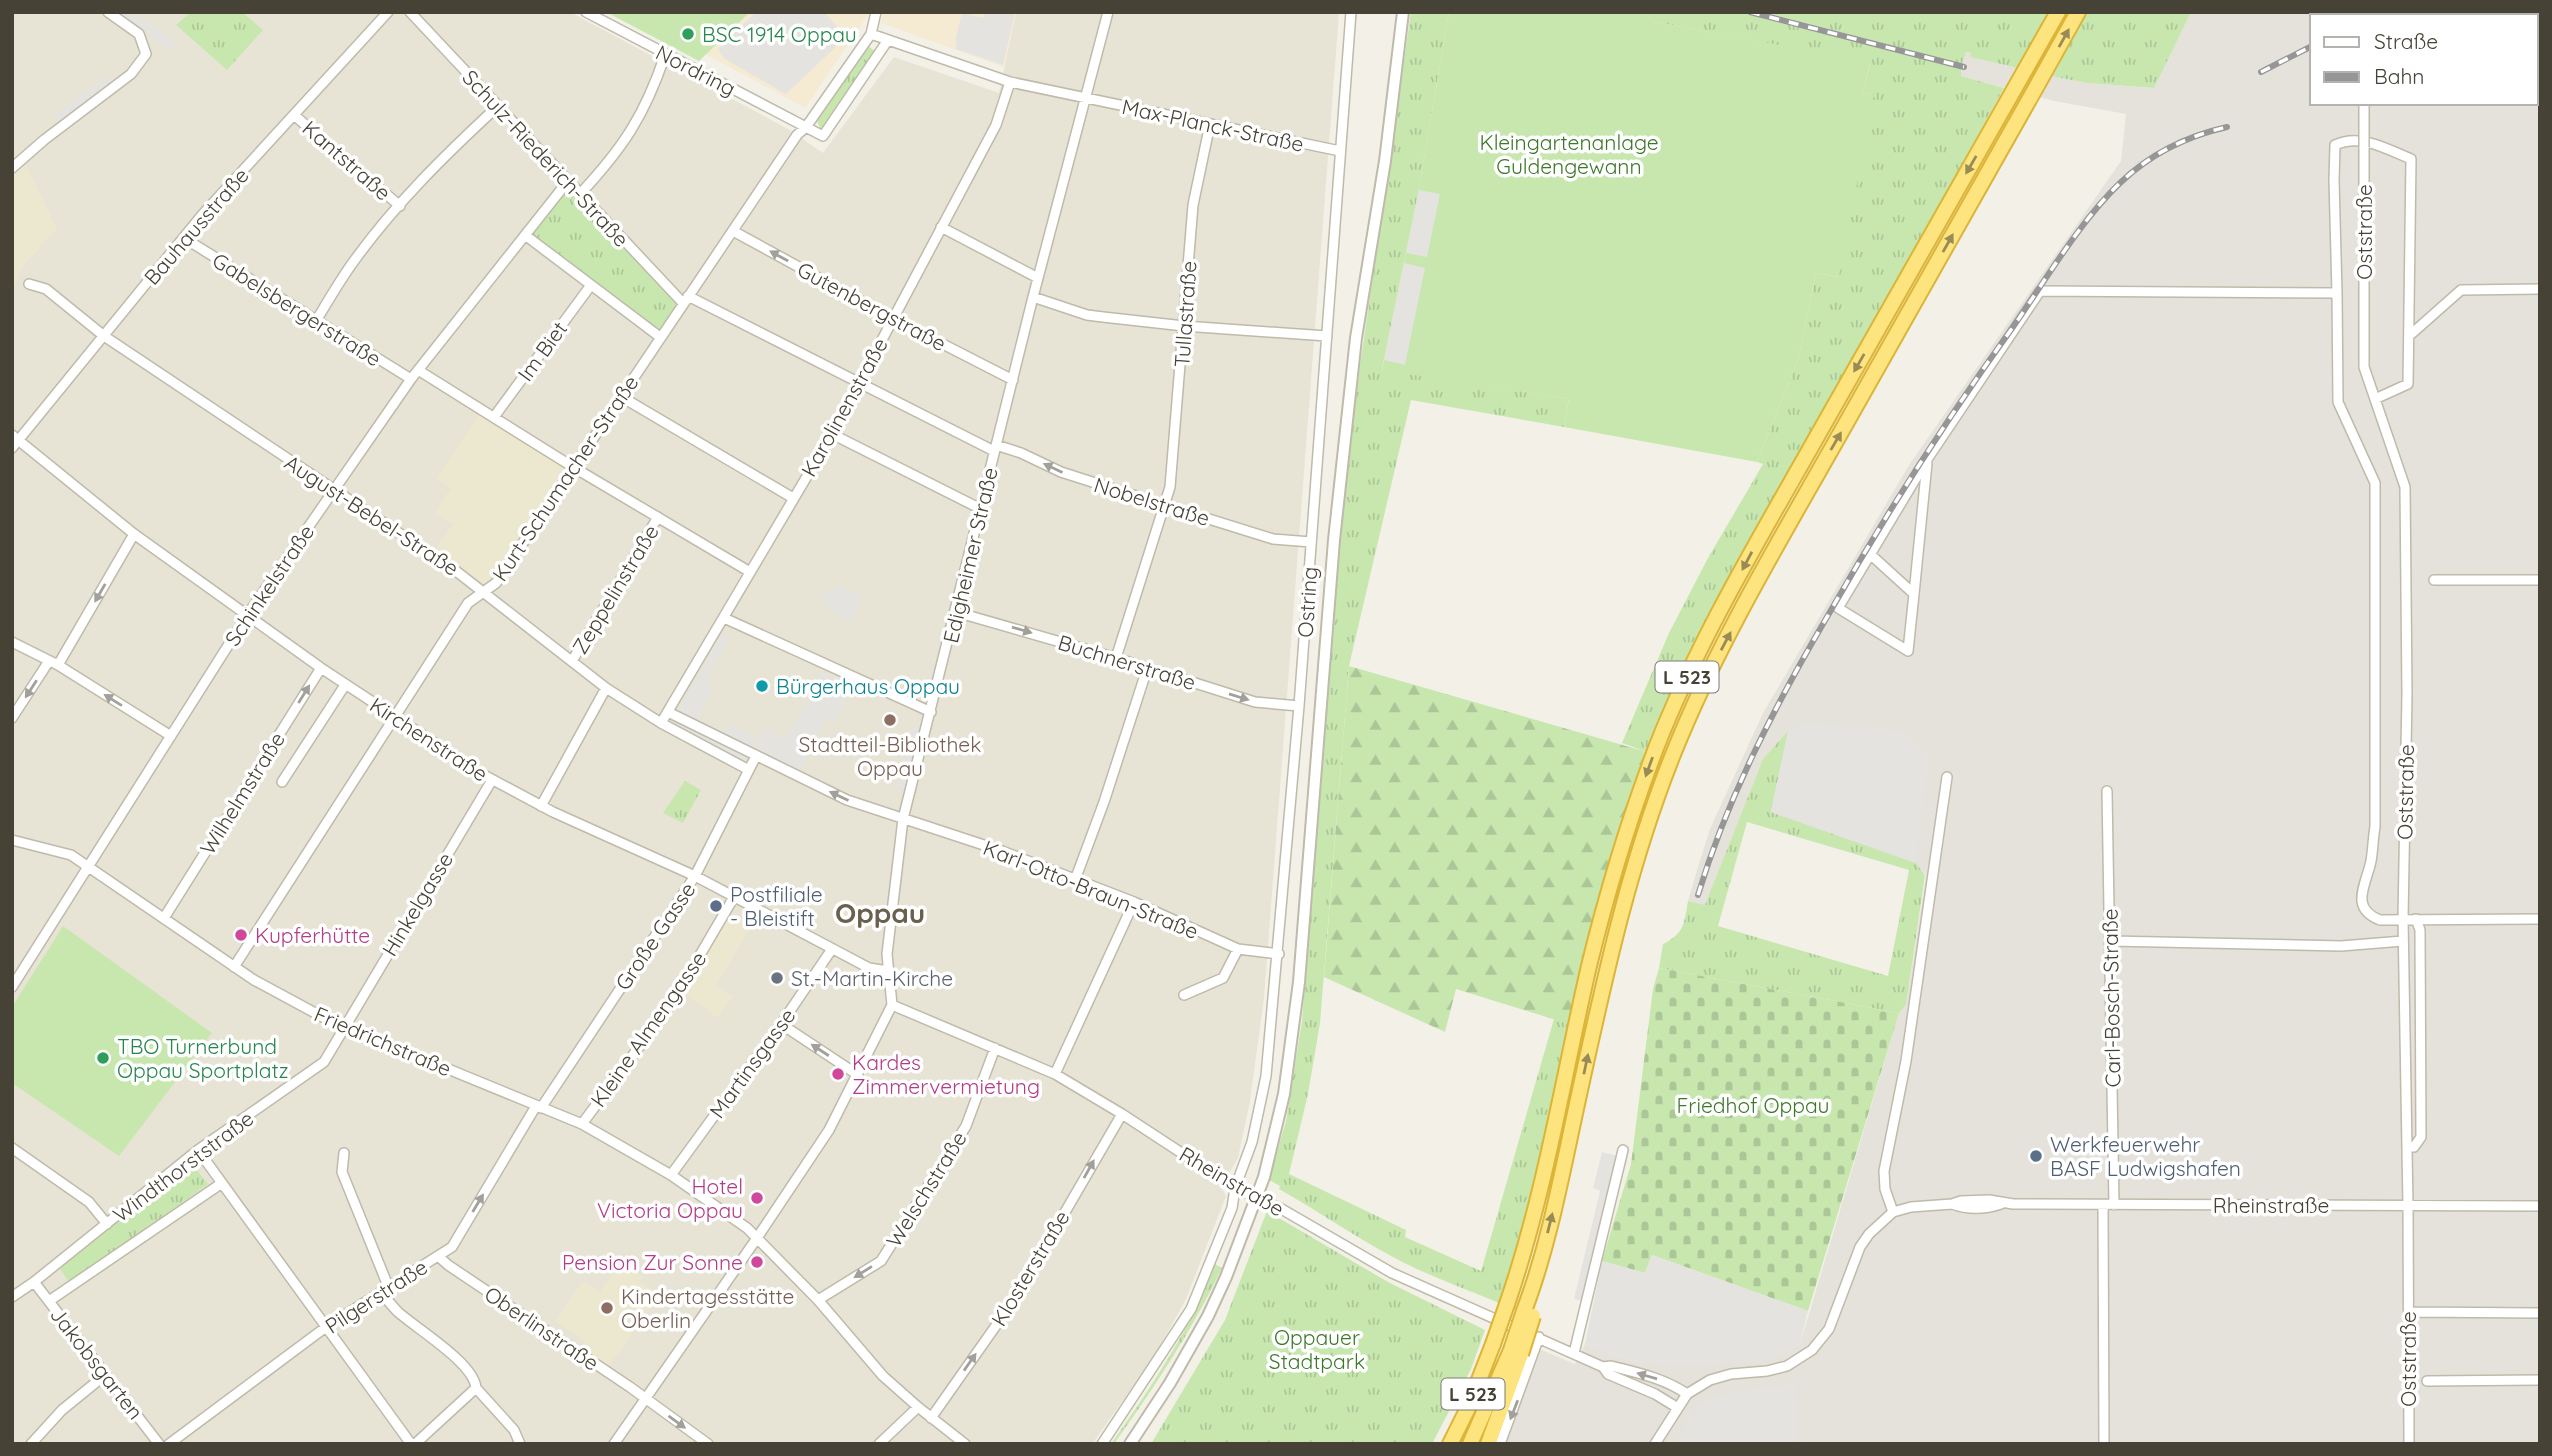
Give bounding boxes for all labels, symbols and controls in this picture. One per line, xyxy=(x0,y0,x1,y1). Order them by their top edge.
legend xyxy=(2310,14,2538,105)
place label: BSC 1914 Oppau xyxy=(702,21,857,47)
marker: BSC 1914 Oppau xyxy=(680,26,696,42)
one-way arrow xyxy=(2058,28,2070,48)
text: Straße xyxy=(2374,28,2438,54)
street label: Nordring xyxy=(652,39,740,101)
text: Bahn xyxy=(2374,63,2424,89)
street label: Schulz-Riederich-Straße xyxy=(457,64,635,252)
street label: Max-Planck-Straße xyxy=(1120,93,1306,157)
street label: Kantstraße xyxy=(297,115,397,205)
park label: Kleingartenanlage Guldengewann xyxy=(1479,129,1659,179)
one-way arrow xyxy=(1965,156,1977,175)
street label: Bauhausstraße xyxy=(138,162,254,290)
street label: Oststraße xyxy=(2351,184,2377,280)
one-way arrow xyxy=(1942,234,1954,253)
street label: Gabelsbergerstraße xyxy=(208,247,386,371)
one-way arrow xyxy=(770,250,789,262)
street label: Gutenbergstraße xyxy=(793,256,951,356)
street label: Tullastraße xyxy=(1168,260,1202,368)
street label: Im Biet xyxy=(512,316,572,386)
street label: Karolinenstraße xyxy=(795,333,893,481)
one-way arrow xyxy=(1853,354,1865,373)
street label: Kurt-Schumacher-Straße xyxy=(486,370,644,586)
one-way arrow xyxy=(1830,432,1842,451)
street label: August-Bebel-Straße xyxy=(280,449,464,581)
one-way arrow xyxy=(1043,462,1063,474)
street label: Edigheimer Straße xyxy=(937,465,1003,645)
street label: Nobelstraße xyxy=(1091,471,1213,531)
street label: Schinkelstraße xyxy=(219,519,319,651)
street label: Zeppelinstraße xyxy=(566,520,664,658)
one-way arrow xyxy=(1741,551,1753,571)
street label: Ostring xyxy=(1292,566,1322,638)
one-way arrow xyxy=(94,584,106,603)
one-way arrow xyxy=(1012,625,1033,635)
street label: Buchnerstraße xyxy=(1055,629,1199,695)
one-way arrow xyxy=(1721,631,1732,651)
road number: L 523 xyxy=(1656,662,1718,692)
place label: Bürgerhaus Oppau xyxy=(776,673,960,699)
marker: Bürgerhaus Oppau xyxy=(754,678,770,694)
one-way arrow xyxy=(24,680,37,699)
one-way arrow xyxy=(298,685,311,704)
street label: Kirchenstraße xyxy=(365,691,493,787)
one-way arrow xyxy=(1229,693,1250,703)
one-way arrow xyxy=(103,694,122,706)
marker: Stadtteil-Bibliothek Oppau xyxy=(882,712,898,728)
street label: Wilhelmstraße xyxy=(194,727,290,859)
place label: Stadtteil-Bibliothek Oppau xyxy=(799,731,981,781)
street label: Oststraße xyxy=(2391,744,2419,840)
one-way arrow xyxy=(1644,756,1655,777)
one-way arrow xyxy=(829,790,849,802)
street label: Karl-Otto-Braun-Straße xyxy=(980,834,1202,944)
street label: Hinkelgasse xyxy=(376,847,458,961)
street label: Große Gasse xyxy=(609,877,701,995)
place label: Postfiliale - Bleistift xyxy=(730,881,823,931)
district label: Oppau xyxy=(835,895,925,930)
marker: Postfiliale - Bleistift xyxy=(708,898,724,914)
street label: Carl-Bosch-Straße xyxy=(2096,908,2126,1088)
place label: Kupferhütte xyxy=(255,922,370,948)
marker: Kupferhütte xyxy=(233,927,249,943)
street label: Kleine Almengasse xyxy=(585,946,711,1112)
place label: St.-Martin-Kirche xyxy=(791,965,953,991)
marker: St.-Martin-Kirche xyxy=(769,970,785,986)
street label: Friedrichstraße xyxy=(311,1000,455,1082)
street label: Martinsgasse xyxy=(704,1003,800,1123)
place label: TBO Turnerbund Oppau Sportplatz xyxy=(117,1033,289,1083)
one-way arrow xyxy=(810,1043,829,1056)
place label: Kardes Zimmervermietung xyxy=(852,1049,1040,1099)
marker: TBO Turnerbund Oppau Sportplatz xyxy=(95,1050,111,1066)
one-way arrow xyxy=(1581,1053,1592,1075)
marker: Kardes Zimmervermietung xyxy=(830,1066,846,1082)
park label: Friedhof Oppau xyxy=(1677,1092,1829,1118)
street label: Windthorststraße xyxy=(108,1105,258,1227)
street label: Welschstraße xyxy=(880,1126,972,1252)
place label: Werkfeuerwehr BASF Ludwigshafen xyxy=(2050,1131,2241,1181)
street label: Rheinstraße xyxy=(1175,1141,1289,1221)
marker: Werkfeuerwehr BASF Ludwigshafen xyxy=(2028,1148,2044,1164)
one-way arrow xyxy=(1083,1159,1095,1178)
place label: Hotel Victoria Oppau xyxy=(597,1173,743,1223)
marker: Hotel Victoria Oppau xyxy=(749,1190,765,1206)
street label: Rheinstraße xyxy=(2213,1192,2329,1218)
one-way arrow xyxy=(472,1193,484,1212)
street label: Klosterstraße xyxy=(985,1205,1075,1331)
one-way arrow xyxy=(1545,1212,1556,1234)
place label: Pension Zur Sonne xyxy=(562,1249,743,1275)
street label: Pilgerstraße xyxy=(320,1253,432,1339)
marker: Pension Zur Sonne xyxy=(749,1254,765,1270)
one-way arrow xyxy=(853,1266,872,1279)
street label: Oberlinstraße xyxy=(480,1280,604,1376)
place label: Kindertagesstätte Oberlin xyxy=(621,1283,794,1333)
marker: Kindertagesstätte Oberlin xyxy=(599,1300,615,1316)
street label: Jakobsgarten xyxy=(45,1302,149,1424)
street label: Oststraße xyxy=(2395,1311,2421,1407)
park label: Oppauer Stadtpark xyxy=(1269,1324,1365,1374)
one-way arrow xyxy=(963,1353,977,1371)
one-way arrow xyxy=(1636,1370,1657,1380)
road number: L 523 xyxy=(1442,1378,1504,1410)
one-way arrow xyxy=(1508,1400,1519,1421)
one-way arrow xyxy=(668,1415,686,1429)

